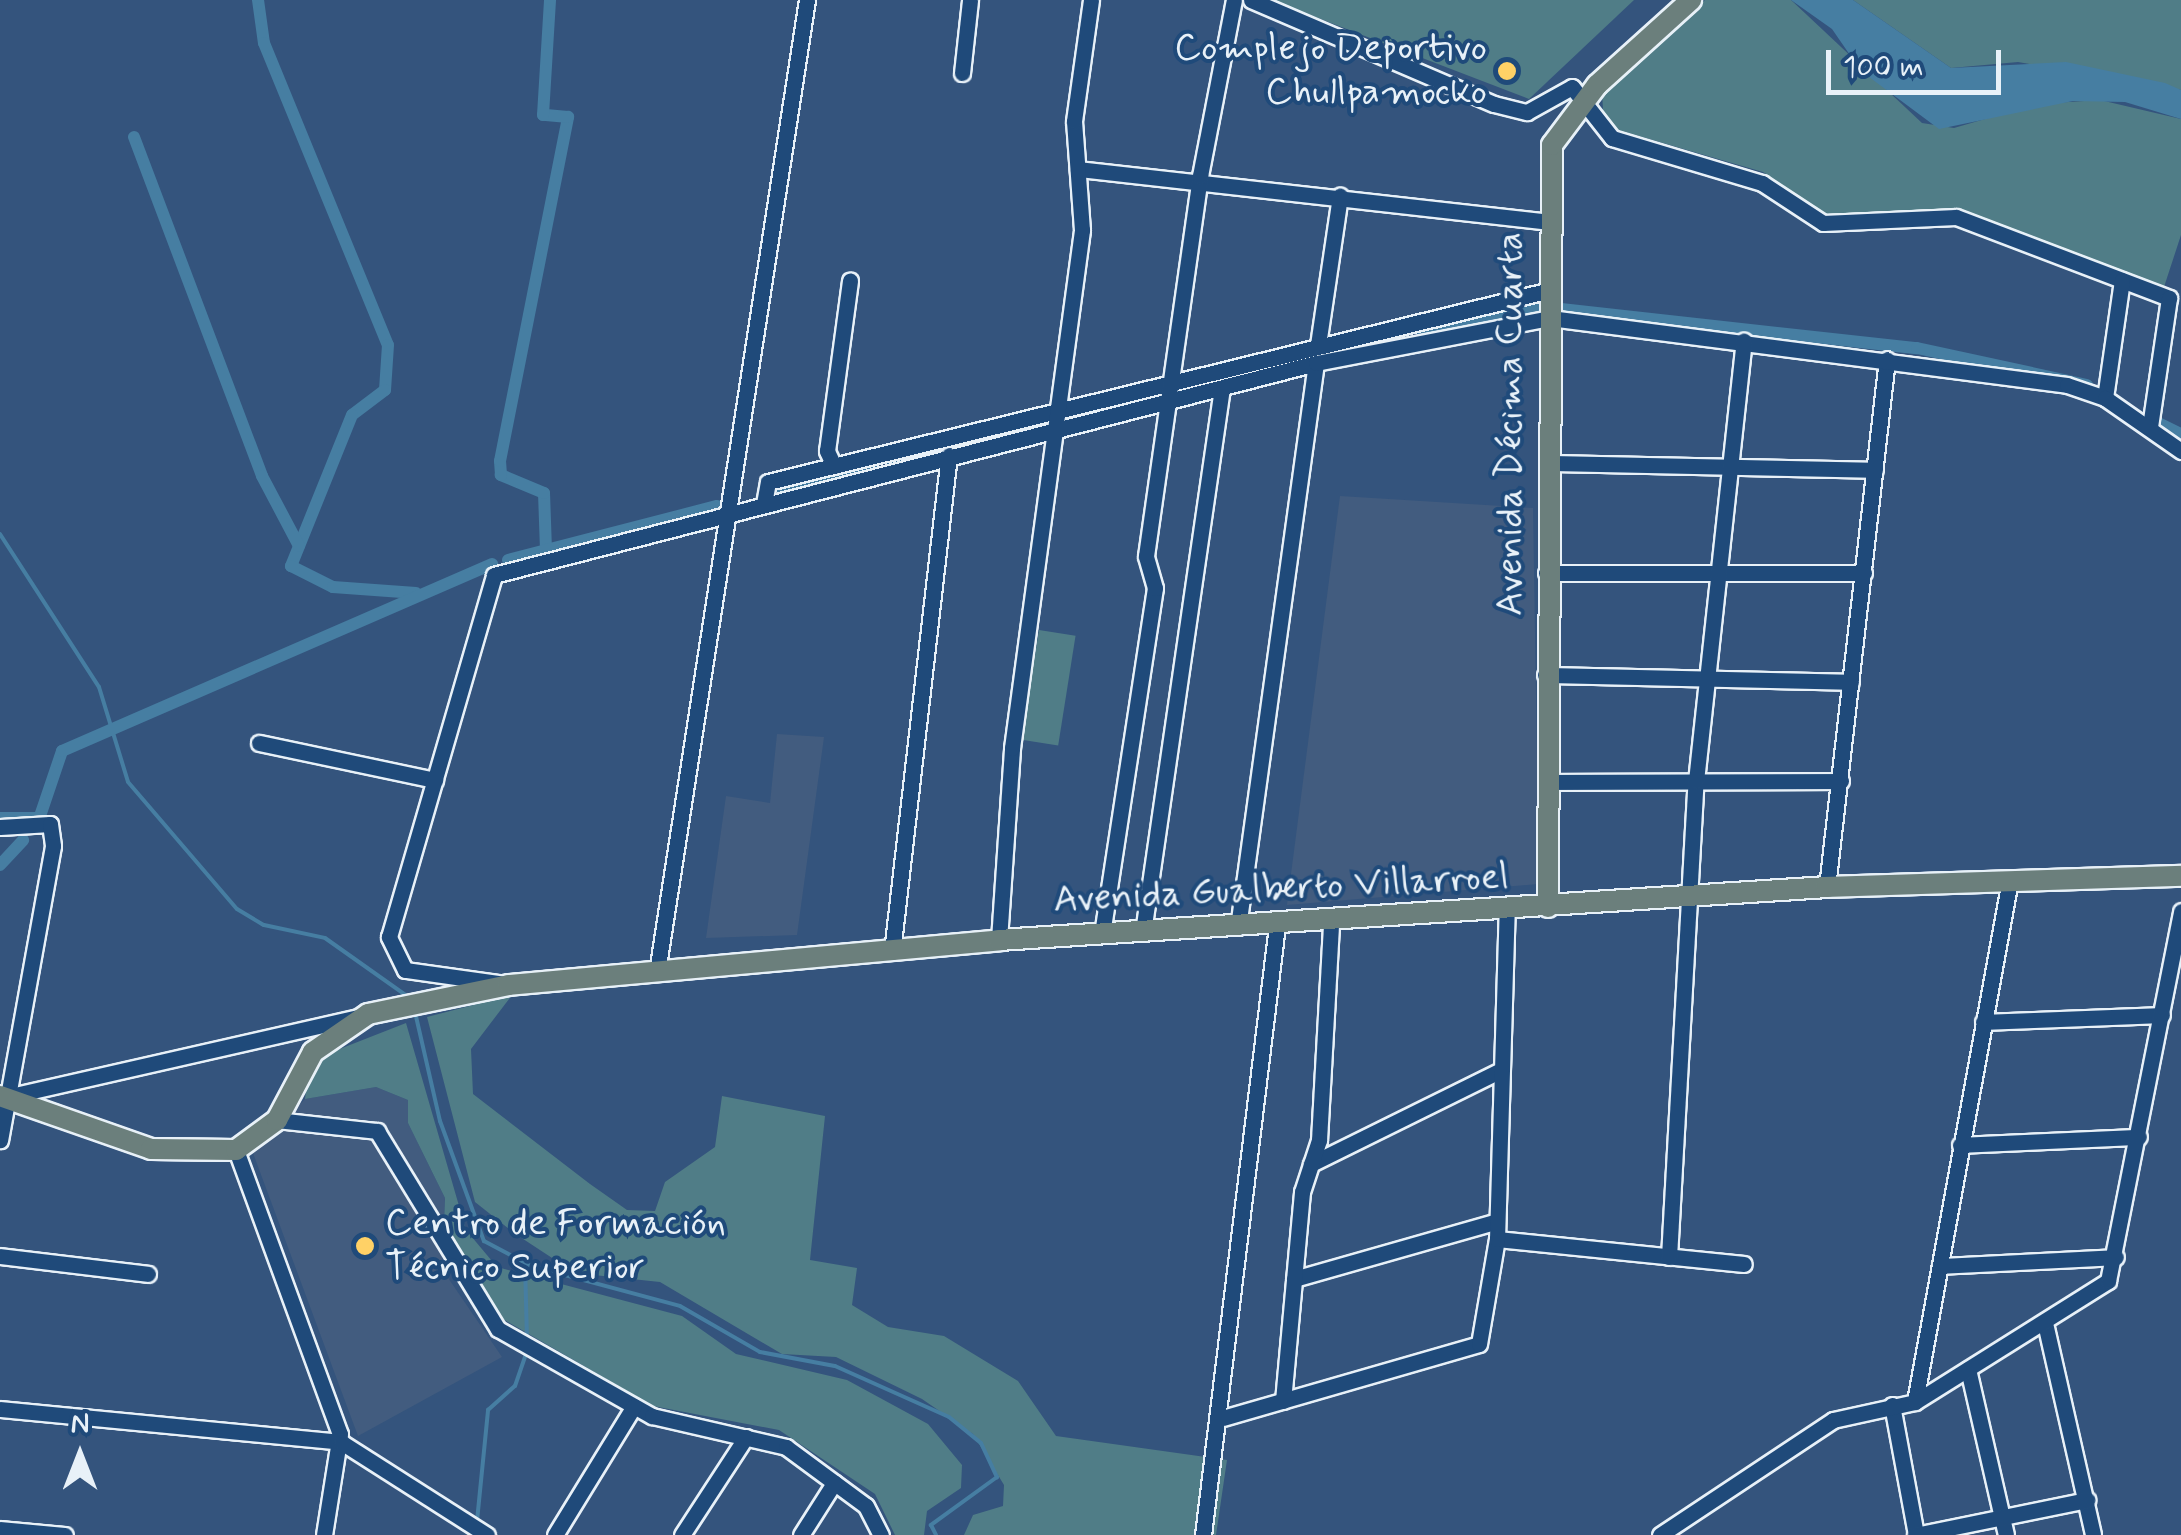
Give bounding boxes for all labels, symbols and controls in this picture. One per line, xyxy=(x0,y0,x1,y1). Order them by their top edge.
place label: Complejo Deportivo Chullpamocko xyxy=(1174,26,1487,115)
scale bar xyxy=(1831,30,2006,92)
text: 100 m xyxy=(1843,48,1924,87)
marker: Complejo Deportivo Chullpamocko xyxy=(1496,60,1518,82)
street label: Avenida Décima Cuarta xyxy=(1488,230,1534,618)
street label: Avenida Gualberto Villarroel xyxy=(1058,855,1504,923)
place label: Centro de Formación Técnico Superior xyxy=(385,1201,728,1290)
marker: Centro de Formación Técnico Superior xyxy=(354,1235,376,1257)
north arrow xyxy=(30,1405,130,1505)
text: N xyxy=(71,1406,89,1443)

